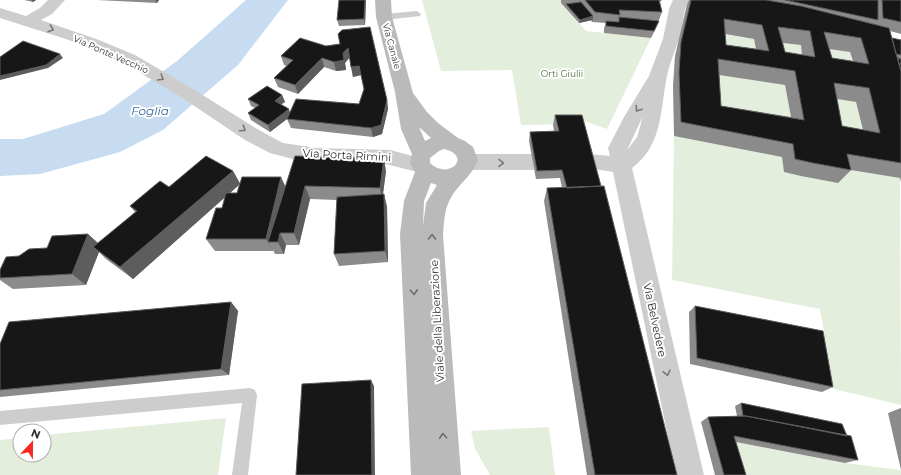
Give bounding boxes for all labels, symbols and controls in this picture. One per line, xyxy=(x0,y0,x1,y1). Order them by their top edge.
street label: Via Canale xyxy=(381,22,404,71)
one-way arrow xyxy=(47,24,54,32)
street label: Via Ponte Vecchio xyxy=(72,33,151,76)
park label: Orti Giulii xyxy=(541,68,583,79)
one-way arrow xyxy=(157,73,164,80)
water label: Foglia xyxy=(131,103,169,118)
one-way arrow xyxy=(635,105,643,112)
one-way arrow xyxy=(239,124,246,131)
street label: Via Porta Rimini xyxy=(302,146,392,164)
one-way arrow xyxy=(498,159,504,167)
one-way arrow xyxy=(428,234,437,240)
street label: Viale della Liberazione xyxy=(427,259,447,382)
street label: Via Belvedere xyxy=(640,282,670,359)
one-way arrow xyxy=(410,289,419,295)
one-way arrow xyxy=(662,370,670,376)
north arrow xyxy=(12,423,52,463)
text: N xyxy=(29,426,42,442)
one-way arrow xyxy=(439,433,448,439)

